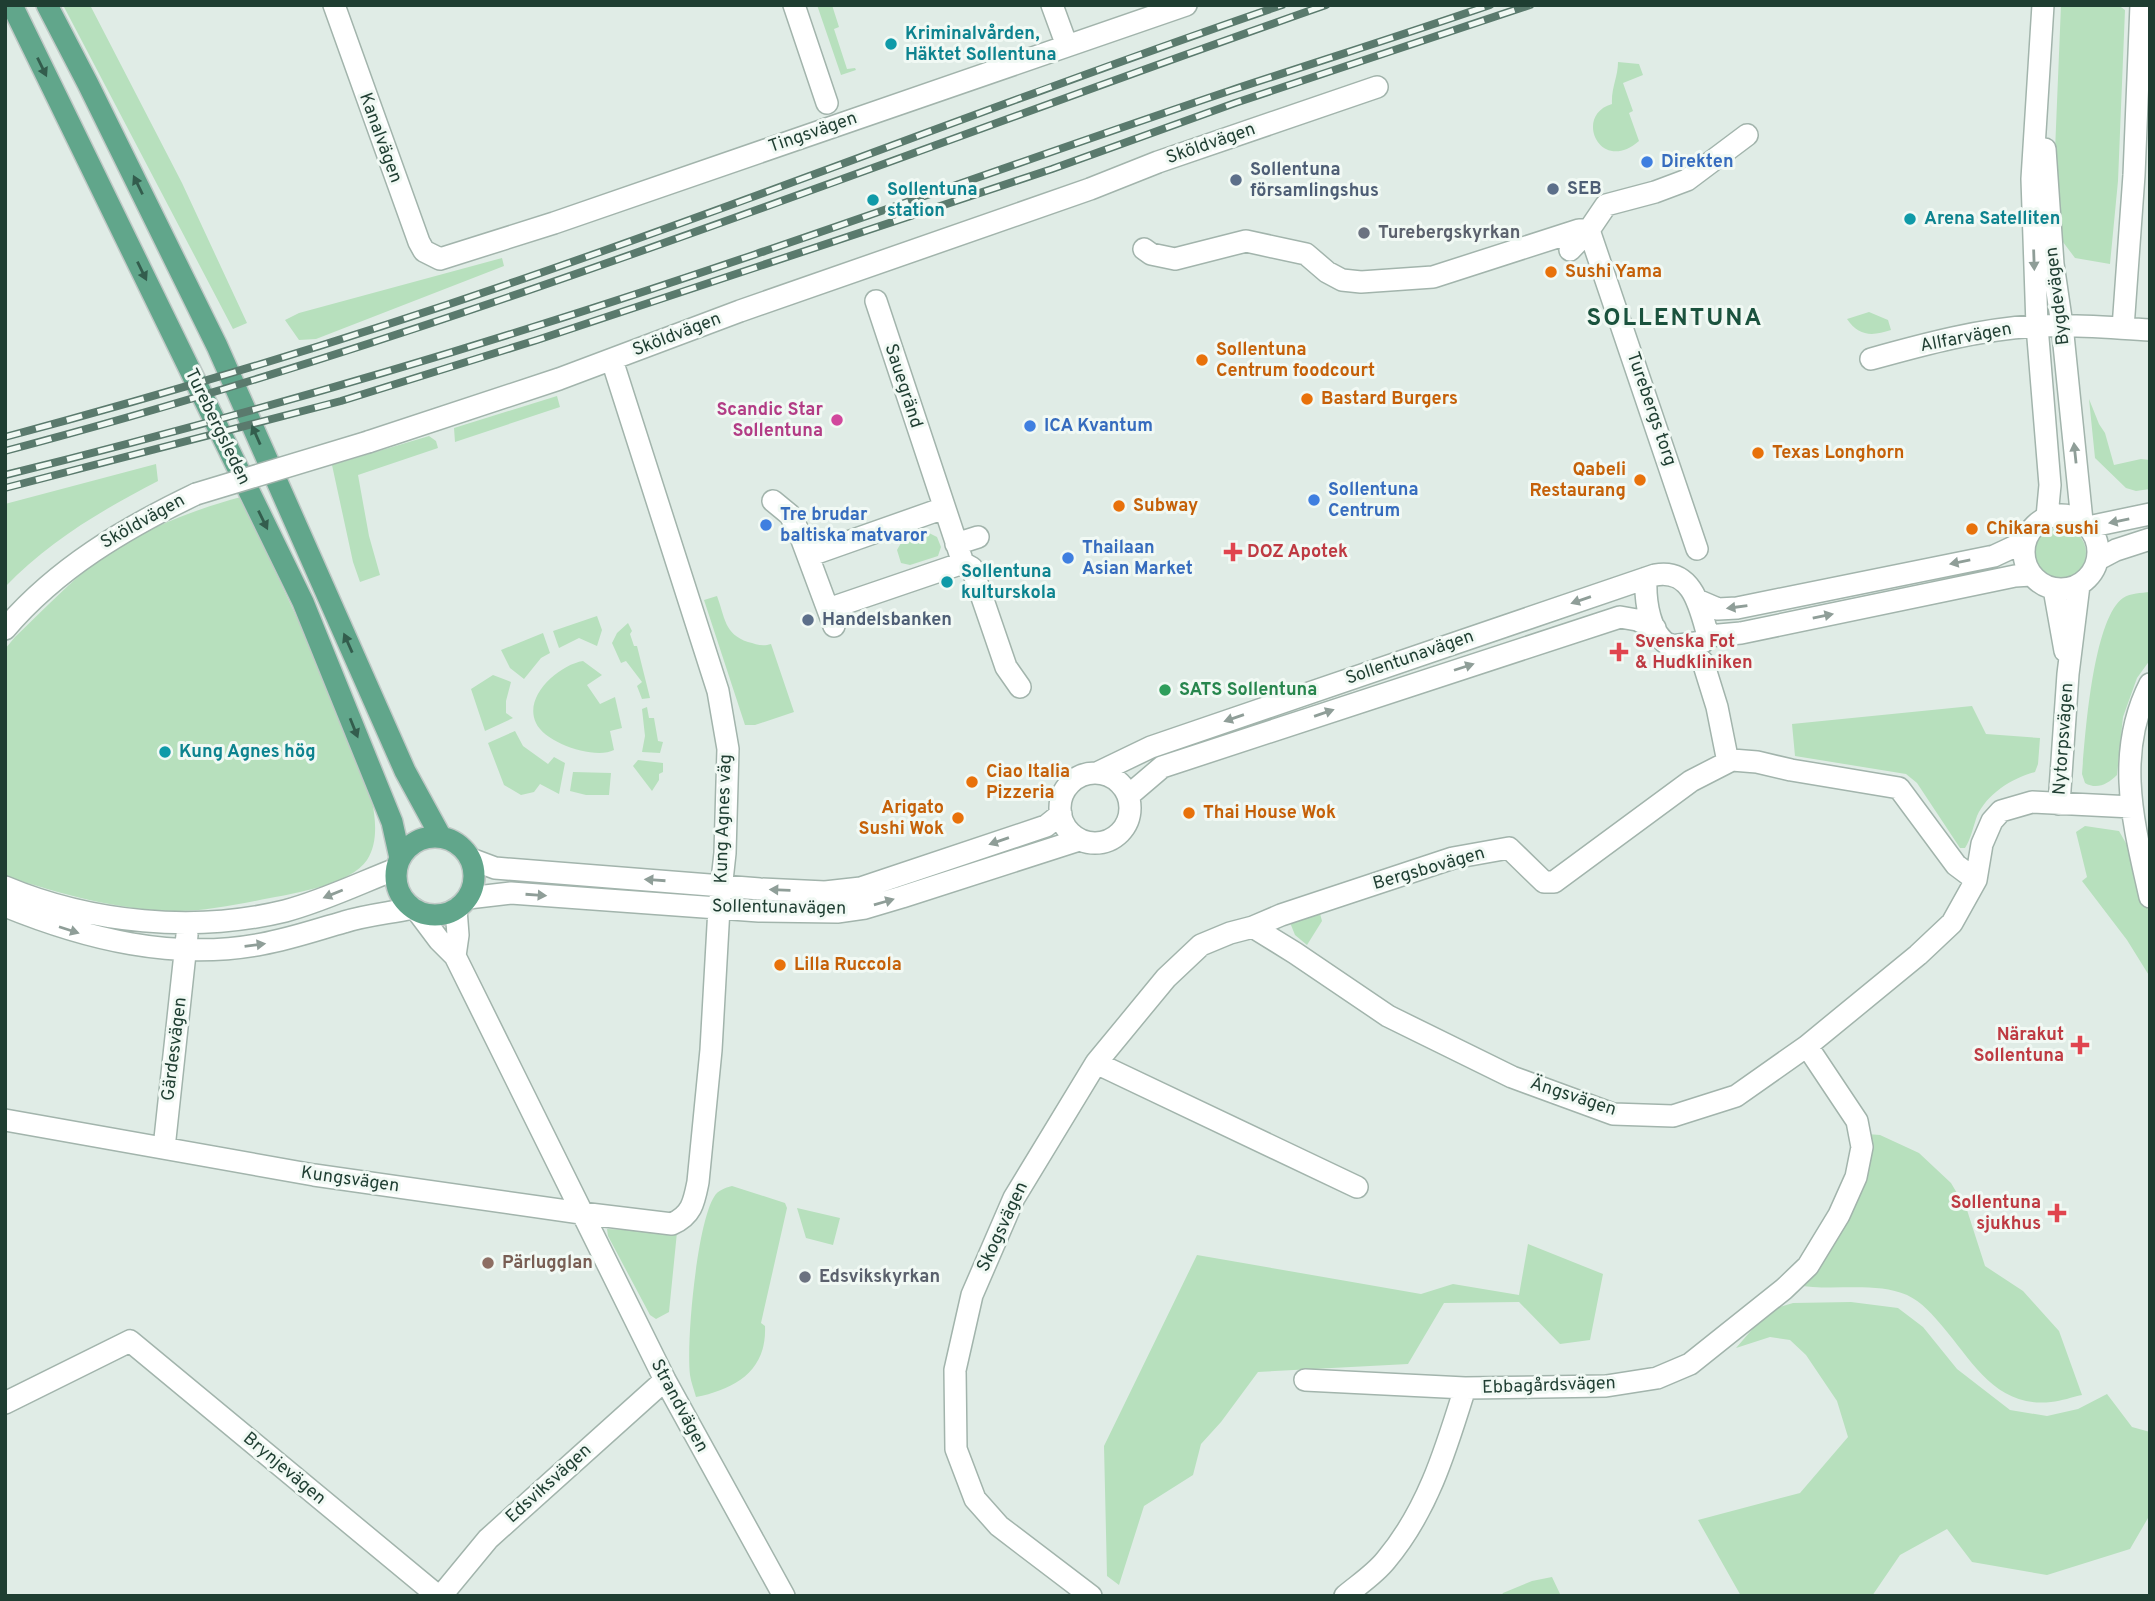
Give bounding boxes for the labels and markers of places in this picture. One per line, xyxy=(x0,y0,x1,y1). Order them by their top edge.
place label: Kriminalvården, Häktet Sollentuna xyxy=(905,23,1056,67)
marker: Kriminalvården, Häktet Sollentuna xyxy=(883,36,899,52)
place label: Direkten xyxy=(1661,151,1734,174)
marker: Direkten xyxy=(1639,154,1655,170)
place label: Sollentuna församlingshus xyxy=(1250,159,1379,203)
marker: Sollentuna församlingshus xyxy=(1228,172,1244,188)
place label: SEB xyxy=(1567,178,1602,201)
place label: Sollentuna station xyxy=(887,179,978,223)
marker: SEB xyxy=(1545,181,1561,197)
marker: Sollentuna station xyxy=(865,192,881,208)
place label: Arena Satelliten xyxy=(1924,208,2060,231)
marker: Arena Satelliten xyxy=(1902,211,1918,227)
place label: Turebergskyrkan xyxy=(1378,222,1520,245)
marker: Turebergskyrkan xyxy=(1356,225,1372,241)
place label: Sushi Yama xyxy=(1565,261,1662,284)
marker: Sushi Yama xyxy=(1543,264,1559,280)
place label: Sollentuna Centrum foodcourt xyxy=(1216,339,1375,383)
marker: Sollentuna Centrum foodcourt xyxy=(1194,352,1210,368)
place label: Bastard Burgers xyxy=(1321,388,1458,411)
marker: Bastard Burgers xyxy=(1299,391,1315,407)
place label: Scandic Star Sollentuna xyxy=(717,399,824,443)
marker: Scandic Star Sollentuna xyxy=(829,412,845,428)
place label: ICA Kvantum xyxy=(1044,415,1153,438)
marker: ICA Kvantum xyxy=(1022,418,1038,434)
place label: Texas Longhorn xyxy=(1772,442,1904,465)
marker: Texas Longhorn xyxy=(1750,445,1766,461)
place label: Qabeli Restaurang xyxy=(1529,459,1626,503)
marker: Qabeli Restaurang xyxy=(1632,472,1648,488)
place label: Sollentuna Centrum xyxy=(1328,479,1419,523)
marker: Sollentuna Centrum xyxy=(1306,492,1322,508)
place label: Subway xyxy=(1133,495,1198,518)
marker: Subway xyxy=(1111,498,1127,514)
place label: Tre brudar baltiska matvaror xyxy=(780,504,928,548)
marker: Tre brudar baltiska matvaror xyxy=(758,517,774,533)
place label: Chikara sushi xyxy=(1986,518,2099,541)
marker: Chikara sushi xyxy=(1964,521,1980,537)
place label: Thailaan Asian Market xyxy=(1082,537,1193,581)
place label: DOZ Apotek xyxy=(1247,541,1348,564)
marker: DOZ Apotek xyxy=(1225,544,1241,560)
marker: Thailaan Asian Market xyxy=(1060,550,1076,566)
place label: Sollentuna kulturskola xyxy=(961,561,1056,605)
marker: Sollentuna kulturskola xyxy=(939,574,955,590)
place label: Handelsbanken xyxy=(822,609,952,632)
marker: Handelsbanken xyxy=(800,612,816,628)
place label: Svenska Fot & Hudkliniken xyxy=(1635,631,1753,675)
marker: Svenska Fot & Hudkliniken xyxy=(1609,642,1629,662)
place label: SATS Sollentuna xyxy=(1179,679,1317,702)
marker: SATS Sollentuna xyxy=(1157,682,1173,698)
place label: Kung Agnes hög xyxy=(179,741,316,764)
marker: Kung Agnes hög xyxy=(157,744,173,760)
place label: Ciao Italia Pizzeria xyxy=(986,761,1070,805)
marker: Ciao Italia Pizzeria xyxy=(964,774,980,790)
place label: Arigato Sushi Wok xyxy=(858,797,944,841)
place label: Thai House Wok xyxy=(1203,802,1336,825)
marker: Thai House Wok xyxy=(1181,805,1197,821)
marker: Arigato Sushi Wok xyxy=(950,810,966,826)
place label: Lilla Ruccola xyxy=(794,954,902,977)
marker: Lilla Ruccola xyxy=(772,957,788,973)
place label: Närakut Sollentuna xyxy=(1973,1024,2064,1068)
marker: Närakut Sollentuna xyxy=(2070,1035,2090,1055)
place label: Sollentuna sjukhus xyxy=(1950,1192,2041,1236)
marker: Sollentuna sjukhus xyxy=(2047,1203,2067,1223)
place label: Pärlugglan xyxy=(502,1252,593,1275)
marker: Pärlugglan xyxy=(480,1255,496,1271)
place label: Edsvikskyrkan xyxy=(819,1266,940,1289)
marker: Edsvikskyrkan xyxy=(797,1269,813,1285)

